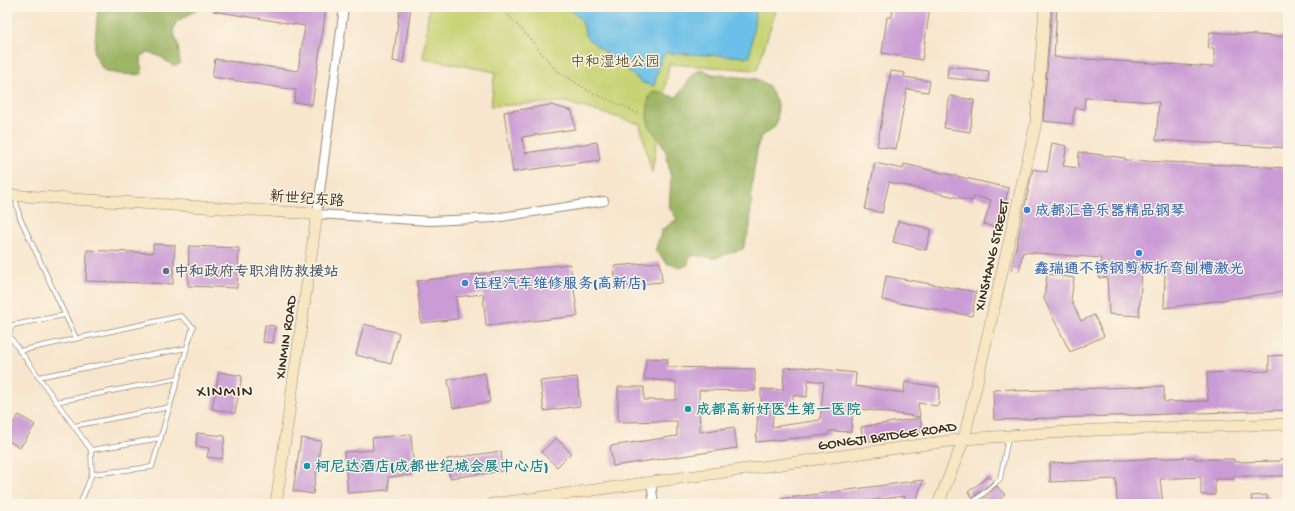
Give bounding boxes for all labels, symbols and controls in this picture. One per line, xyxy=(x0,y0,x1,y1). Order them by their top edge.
park label: 中和湿地公园 xyxy=(570,54,660,72)
street label: 新世纪东路 xyxy=(269,188,345,212)
street label: XINSHANG STREET xyxy=(971,197,1015,314)
place label: 成都汇音乐器精品钢琴 xyxy=(1035,203,1185,221)
marker: 成都汇音乐器精品钢琴 xyxy=(1022,205,1032,215)
marker: 鑫瑞通不锈钢剪板折弯刨槽激光 xyxy=(1134,248,1144,258)
place label: 鑫瑞通不锈钢剪板折弯刨槽激光 xyxy=(1034,260,1244,279)
place label: 中和政府专职消防救援站 xyxy=(174,264,339,282)
marker: 中和政府专职消防救援站 xyxy=(161,266,171,276)
place label: 钰程汽车维修服务(高新店) xyxy=(473,276,647,294)
marker: 钰程汽车维修服务(高新店) xyxy=(460,278,470,288)
street label: XINMIN ROAD xyxy=(272,294,302,381)
district label: XINMIN xyxy=(195,383,254,403)
place label: 成都高新好医生第一医院 xyxy=(696,401,861,420)
marker: 成都高新好医生第一医院 xyxy=(683,404,693,414)
street label: GONGJI BRIDGE ROAD xyxy=(817,418,958,456)
place label: 柯尼达酒店(成都世纪城会展中心店) xyxy=(315,459,549,477)
marker: 柯尼达酒店(成都世纪城会展中心店) xyxy=(302,461,312,471)

